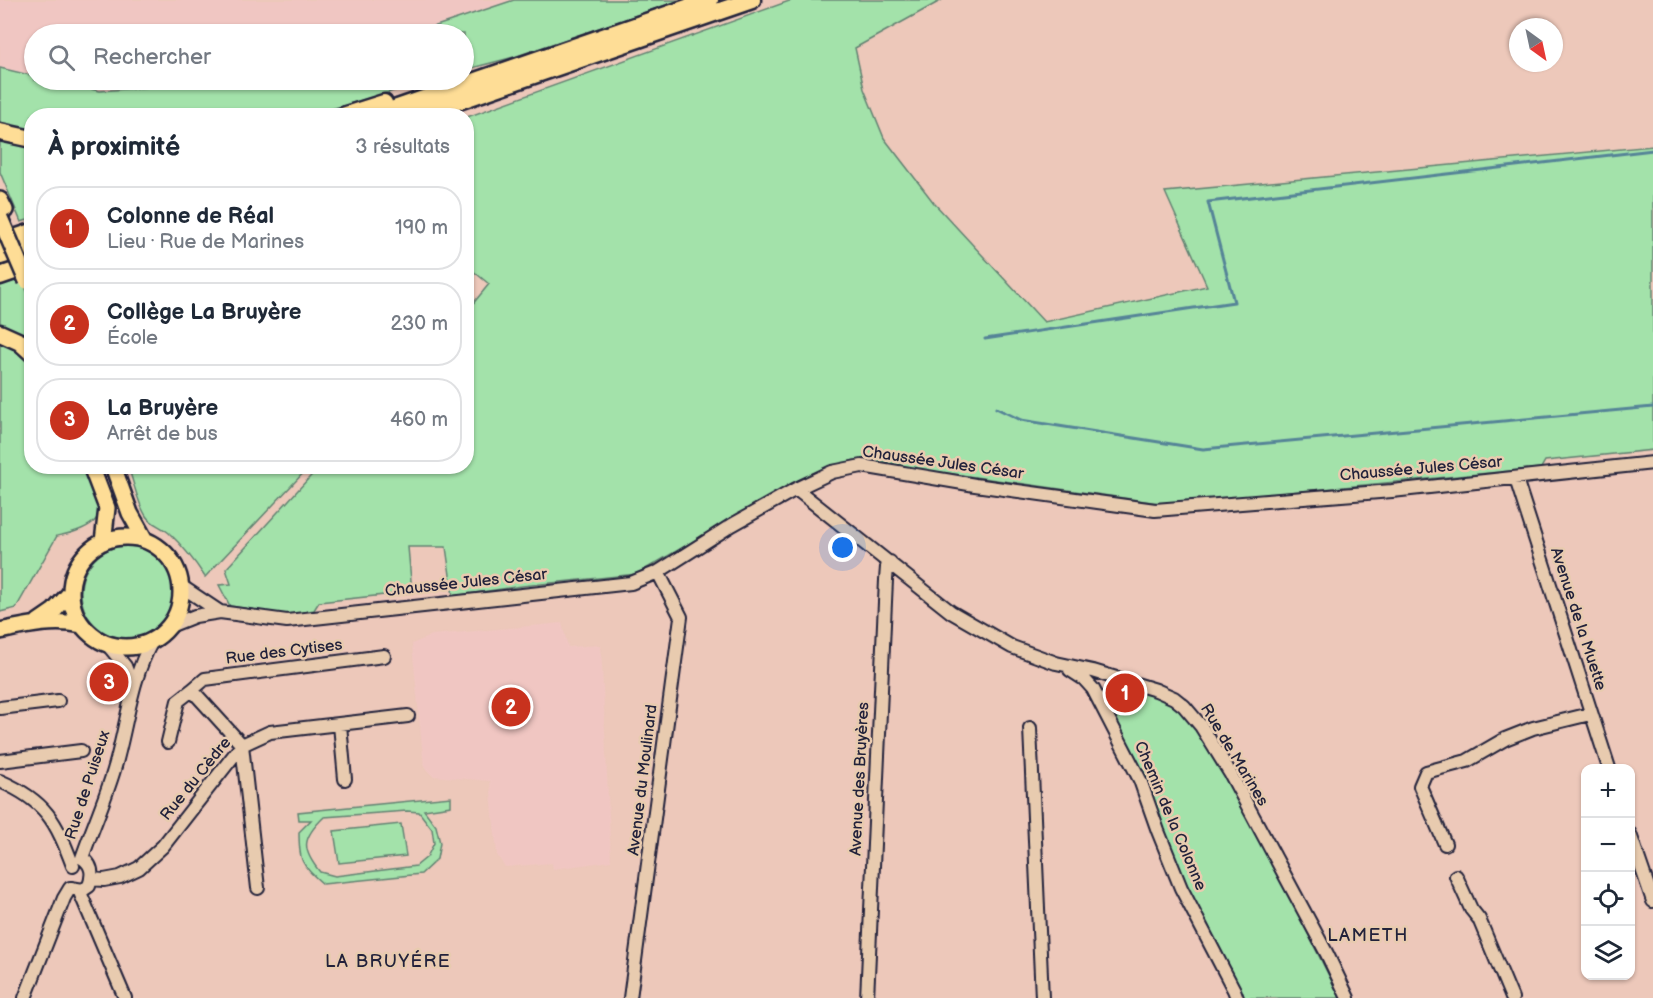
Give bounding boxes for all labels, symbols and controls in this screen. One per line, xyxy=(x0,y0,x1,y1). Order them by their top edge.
north arrow xyxy=(1509,18,1563,72)
search box xyxy=(24,24,474,90)
icon: search xyxy=(45,41,78,74)
text: Rechercher xyxy=(93,44,211,71)
text: À proximité xyxy=(48,132,180,163)
text: 3 résultats xyxy=(355,135,450,159)
text: Colonne de Réal xyxy=(107,203,274,230)
text: 1 xyxy=(65,216,74,240)
text: 190 m xyxy=(395,216,448,240)
text: Lieu · Rue de Marines xyxy=(107,230,304,254)
text: Collège La Bruyère xyxy=(107,299,301,326)
text: 2 xyxy=(64,312,75,336)
text: 230 m xyxy=(391,312,448,336)
text: École xyxy=(107,326,158,350)
text: La Bruyère xyxy=(107,395,218,422)
text: 3 xyxy=(64,408,75,432)
text: 460 m xyxy=(390,408,448,432)
text: Arrêt de bus xyxy=(107,422,218,446)
street label: Chaussée Jules César xyxy=(861,442,1025,484)
street label: Chaussée Jules César xyxy=(1339,452,1503,486)
your location xyxy=(828,533,857,562)
street label: Avenue de la Muette xyxy=(1546,545,1610,693)
street label: Chaussée Jules César xyxy=(384,565,548,601)
street label: Rue des Cytises xyxy=(224,635,344,669)
pin: 3 xyxy=(90,660,128,704)
pin: 1 xyxy=(1106,670,1144,716)
pin: 2 xyxy=(492,684,530,730)
street label: Rue de Marines xyxy=(1196,700,1272,810)
street label: Avenue des Bruyères xyxy=(846,702,874,856)
street label: Avenue du Moulinard xyxy=(624,703,662,857)
street label: Rue de Puiseux xyxy=(61,728,115,842)
street label: Rue du Cèdre xyxy=(157,733,236,824)
street label: Chemin de la Colonne xyxy=(1130,738,1210,894)
map controls xyxy=(1581,764,1635,980)
button: + xyxy=(1581,764,1635,818)
button: − xyxy=(1581,818,1635,872)
button: locate xyxy=(1581,872,1635,926)
district label: LAMETH xyxy=(1327,925,1409,946)
button: layers xyxy=(1581,926,1635,980)
district label: LA BRUYÉRE xyxy=(325,949,451,972)

